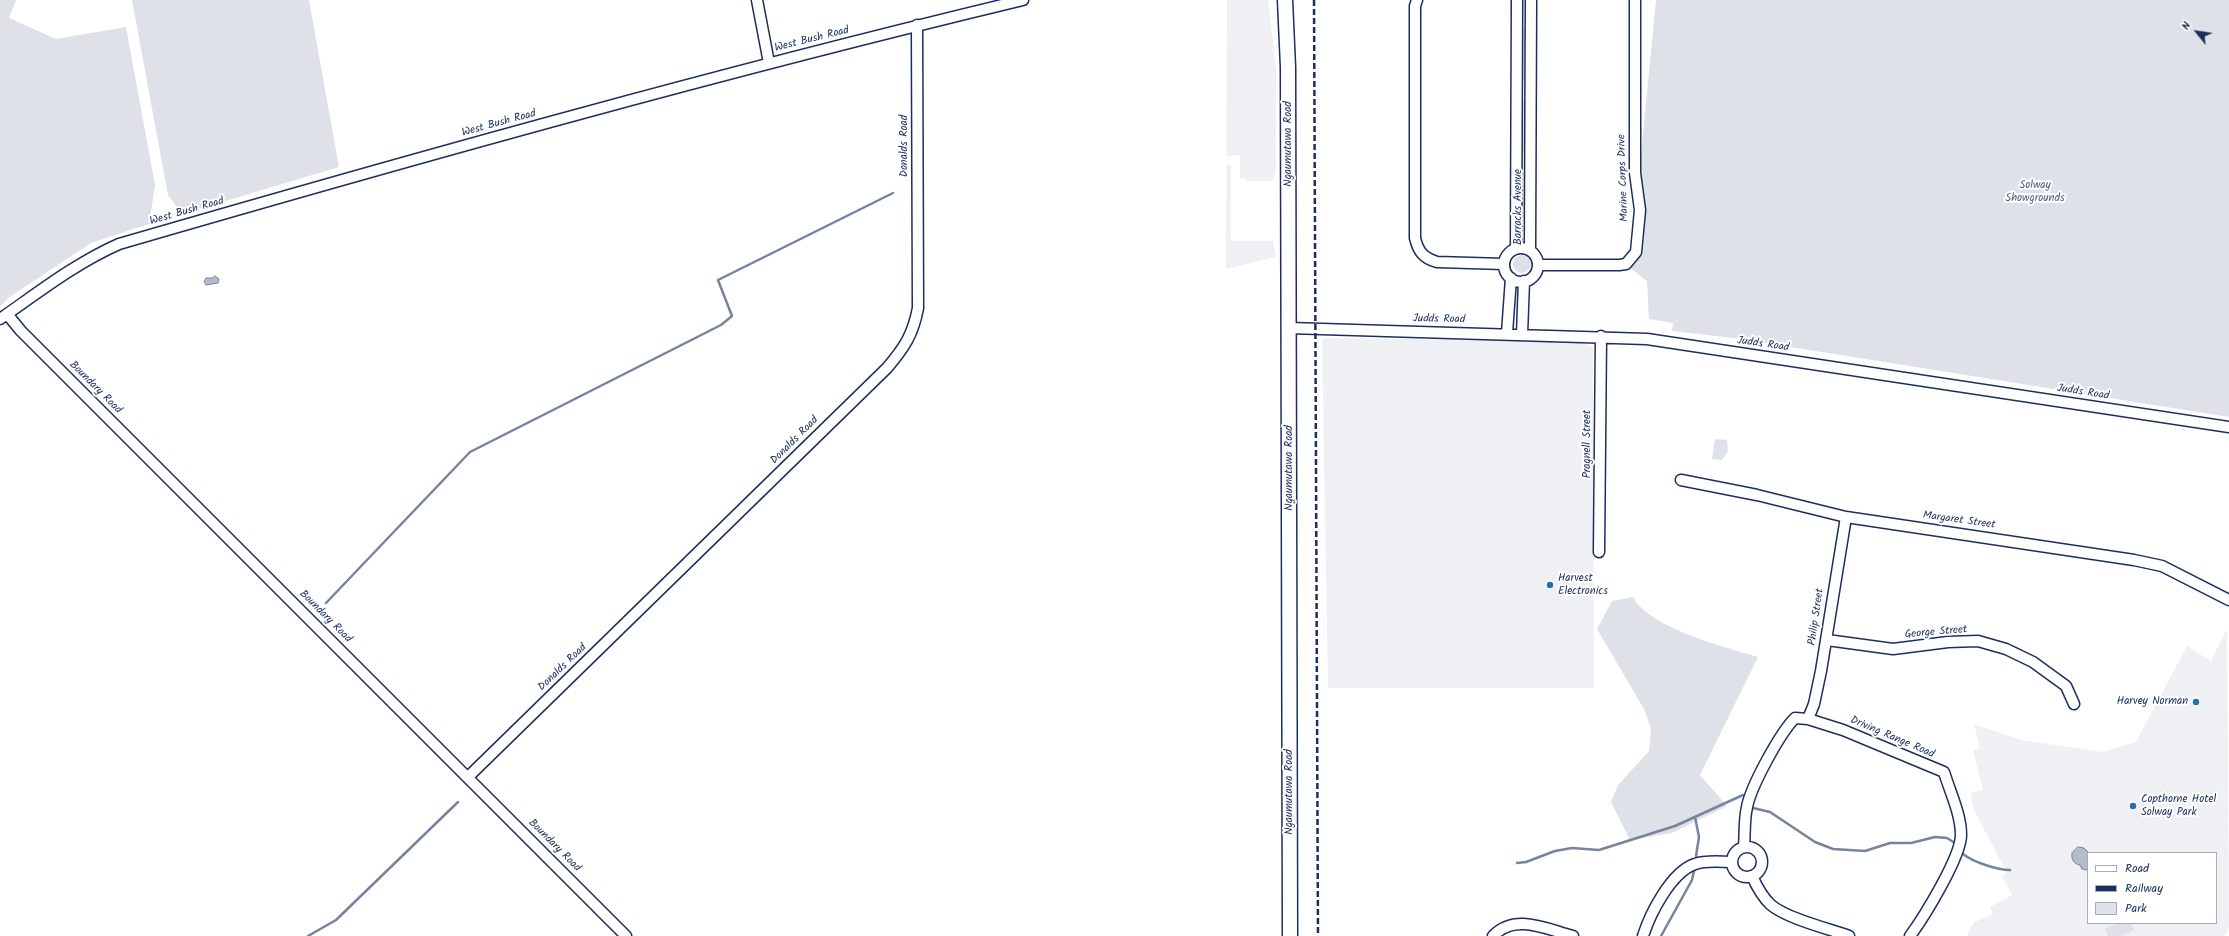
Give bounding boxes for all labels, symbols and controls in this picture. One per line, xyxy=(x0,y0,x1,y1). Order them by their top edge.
north arrow xyxy=(2177,12,2217,52)
text: N xyxy=(2177,18,2196,34)
street label: West Bush Road xyxy=(773,24,851,56)
street label: Ngaumutawa Road xyxy=(1282,101,1296,187)
street label: West Bush Road xyxy=(460,108,538,140)
street label: Donalds Road xyxy=(898,115,912,177)
street label: Marine Corps Drive xyxy=(1616,134,1632,222)
street label: Barracks Avenue xyxy=(1512,169,1526,245)
park label: Solway Showgrounds xyxy=(2005,179,2065,205)
street label: West Bush Road xyxy=(149,195,225,229)
street label: Judds Road xyxy=(1413,313,1465,327)
street label: Judds Road xyxy=(1736,335,1790,355)
street label: Boundary Road xyxy=(66,359,124,417)
street label: Judds Road xyxy=(2056,382,2110,404)
street label: Pragnell Street xyxy=(1581,410,1595,478)
street label: Donalds Road xyxy=(768,414,822,468)
street label: Ngaumutawa Road xyxy=(1283,425,1297,511)
street label: Margaret Street xyxy=(1922,509,1996,533)
place label: Harvest Electronics xyxy=(1558,572,1608,598)
marker: Harvest Electronics xyxy=(1545,580,1555,590)
street label: Boundary Road xyxy=(296,588,354,646)
street label: Philip Street xyxy=(1806,588,1828,646)
street label: George Street xyxy=(1904,624,1968,642)
street label: Donalds Road xyxy=(536,642,590,694)
place label: Harvey Norman xyxy=(2117,695,2188,709)
marker: Harvey Norman xyxy=(2191,697,2201,707)
street label: Driving Range Road xyxy=(1848,714,1936,762)
street label: Ngaumutawa Road xyxy=(1283,749,1297,835)
place label: Copthorne Hotel Solway Park xyxy=(2141,793,2216,819)
marker: Copthorne Hotel Solway Park xyxy=(2128,801,2138,811)
street label: Boundary Road xyxy=(525,817,583,875)
legend xyxy=(2087,852,2217,924)
text: Road xyxy=(2125,859,2149,878)
text: Railway xyxy=(2125,879,2163,898)
text: Park xyxy=(2125,899,2147,918)

